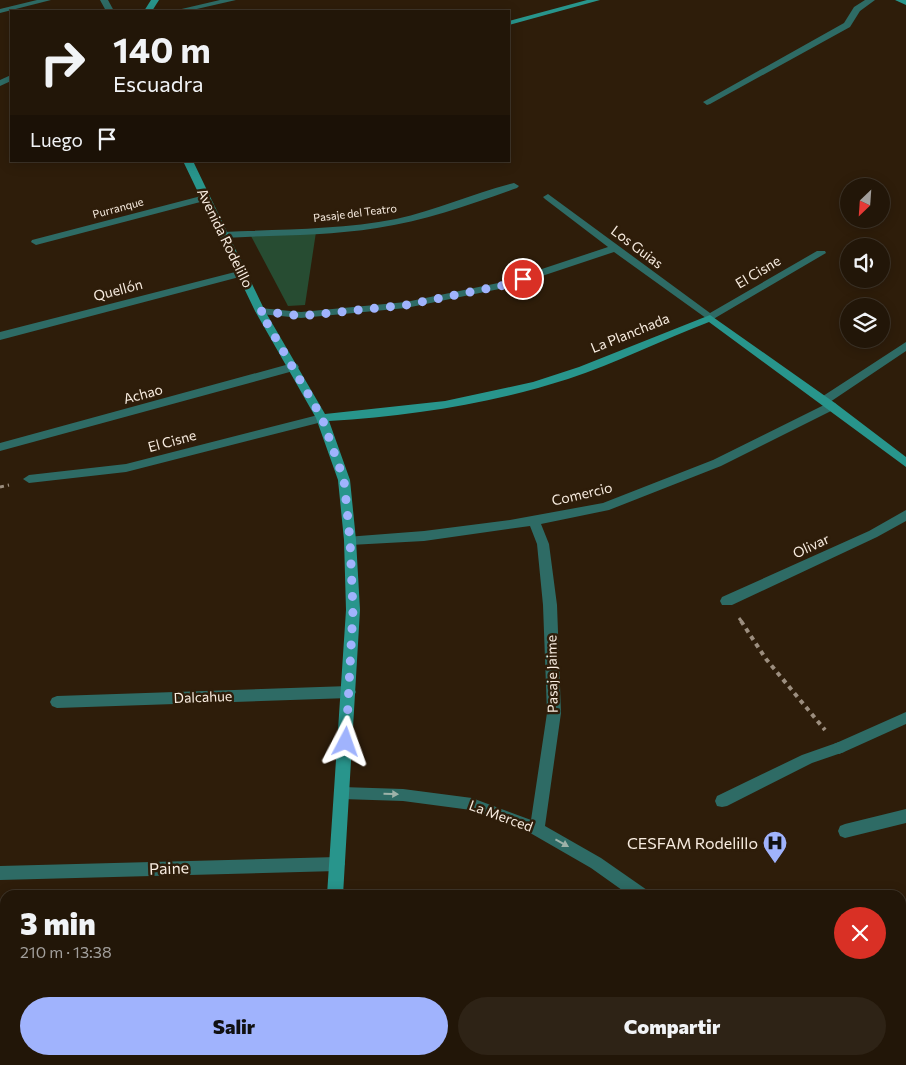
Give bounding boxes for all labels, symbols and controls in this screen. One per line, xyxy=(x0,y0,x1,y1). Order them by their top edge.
text: 140 m xyxy=(113,27,211,70)
icon: right xyxy=(30,30,95,95)
text: Escuadra xyxy=(113,70,203,97)
icon: arrive xyxy=(93,125,121,153)
text: Luego xyxy=(30,128,83,151)
north arrow xyxy=(840,178,890,228)
map controls xyxy=(840,178,890,348)
street label: Avenida Rodelillo xyxy=(194,185,257,290)
street label: Purranque xyxy=(91,194,145,221)
street label: Pasaje del Teatro xyxy=(312,201,398,224)
street label: Los Guias xyxy=(608,222,667,272)
button: sound xyxy=(840,238,890,288)
street label: El Cisne xyxy=(732,252,783,292)
pin xyxy=(502,258,544,300)
icon: arrive xyxy=(509,265,537,293)
street label: Quellón xyxy=(91,275,144,304)
button: layers xyxy=(840,298,890,348)
street label: La Planchada xyxy=(588,309,672,356)
street label: Achao xyxy=(121,380,164,407)
street label: El Cisne xyxy=(146,426,198,455)
street label: Comercio xyxy=(550,478,614,509)
street label: Olivar xyxy=(790,530,832,561)
street label: Pasaje Jaime xyxy=(542,635,561,713)
street label: Dalcahue xyxy=(173,687,233,706)
position arrow xyxy=(319,715,371,767)
one-way arrow xyxy=(383,791,399,799)
street label: La Merced xyxy=(467,796,535,835)
hospital icon: CESFAM Rodelillo xyxy=(762,830,788,864)
place label: CESFAM Rodelillo xyxy=(627,833,758,852)
one-way arrow xyxy=(554,839,569,847)
street label: Paine xyxy=(149,857,189,878)
text: 3 min xyxy=(20,904,96,941)
button: close xyxy=(834,907,886,959)
text: 210 m · 13:38 xyxy=(20,942,112,961)
button: Salir xyxy=(20,997,448,1055)
button: Compartir xyxy=(458,997,886,1055)

